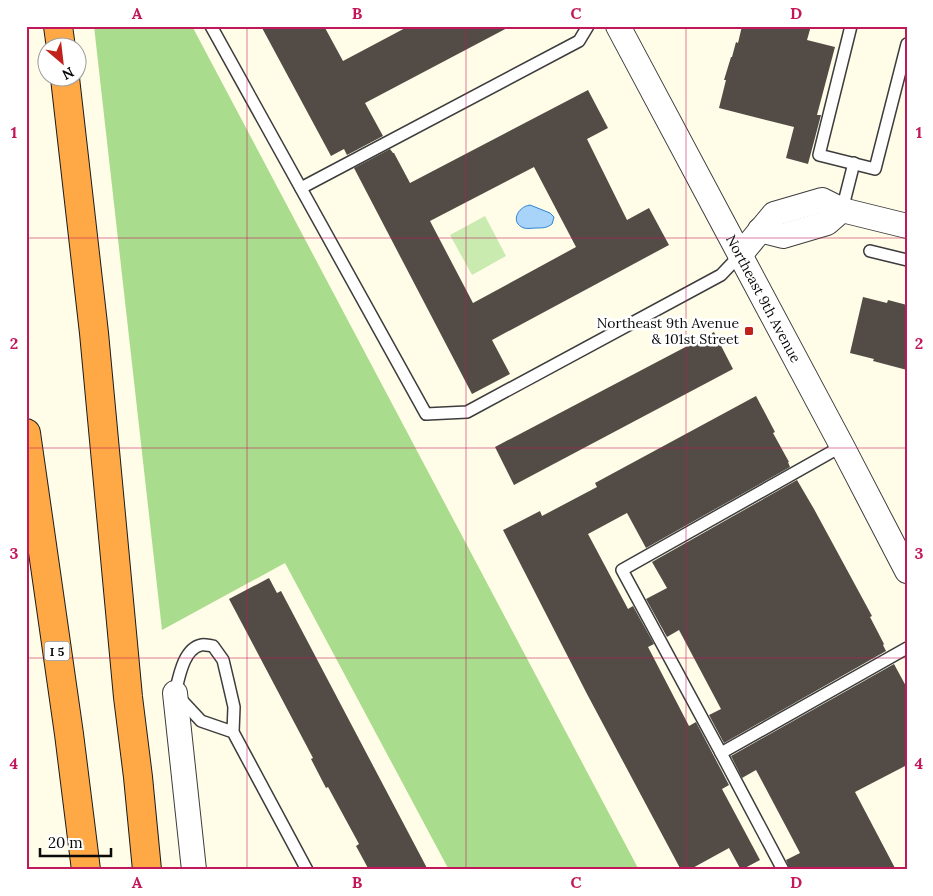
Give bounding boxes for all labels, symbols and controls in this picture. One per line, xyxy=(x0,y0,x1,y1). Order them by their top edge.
text: A xyxy=(132,3,143,23)
text: B xyxy=(352,3,363,23)
text: C xyxy=(570,3,582,23)
text: D xyxy=(790,3,802,23)
north arrow xyxy=(38,38,88,88)
text: N xyxy=(59,63,77,84)
text: 1 xyxy=(11,122,17,142)
text: 1 xyxy=(916,122,922,142)
street label: Northeast 9th Avenue xyxy=(722,232,805,366)
place label: Northeast 9th Avenue & 101st Street xyxy=(597,314,740,348)
marker: Northeast 9th Avenue & 101st Street xyxy=(743,325,755,337)
text: 2 xyxy=(10,333,18,353)
text: 2 xyxy=(915,333,923,353)
text: 3 xyxy=(10,543,19,563)
text: 3 xyxy=(915,543,924,563)
road number: I 5 xyxy=(44,641,70,660)
text: 4 xyxy=(10,753,19,773)
text: 4 xyxy=(915,753,924,773)
scale bar xyxy=(40,826,111,858)
text: 20 m xyxy=(48,833,83,852)
text: A xyxy=(132,872,143,892)
text: B xyxy=(352,872,363,892)
text: C xyxy=(570,872,582,892)
text: D xyxy=(790,872,802,892)

